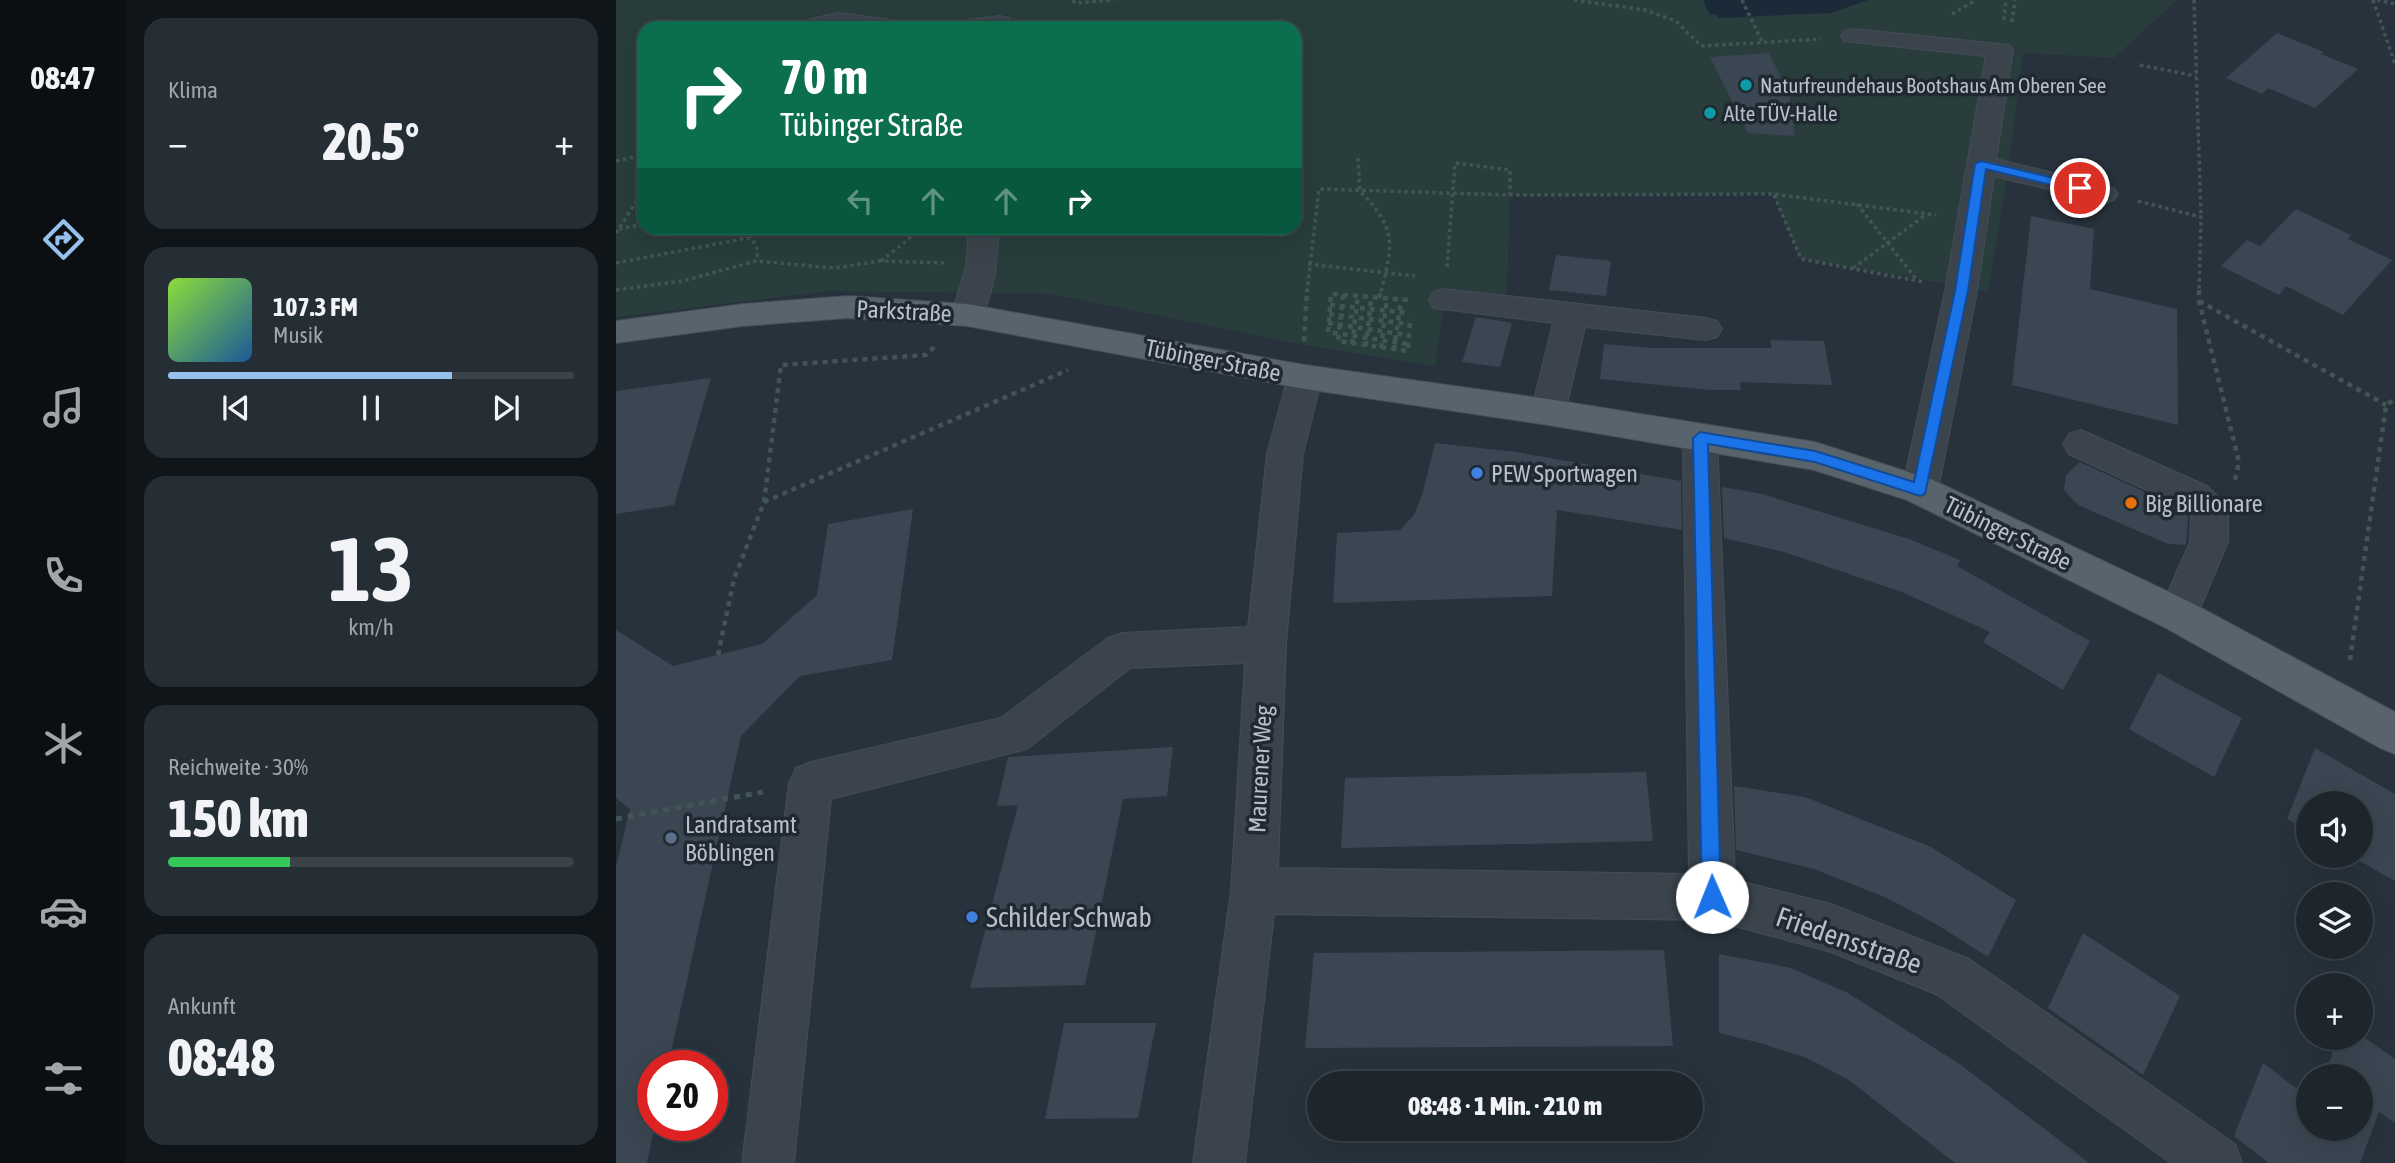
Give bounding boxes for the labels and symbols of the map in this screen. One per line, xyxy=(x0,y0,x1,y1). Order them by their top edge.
place label: Naturfreundehaus Bootshaus Am Oberen See xyxy=(1760,73,2106,97)
marker: Naturfreundehaus Bootshaus Am Oberen See xyxy=(1738,77,1754,93)
place label: Alte TÜV-Halle xyxy=(1724,101,1837,125)
marker: Alte TÜV-Halle xyxy=(1702,105,1718,121)
pin xyxy=(2050,158,2110,218)
street label: Parkstraße xyxy=(856,295,952,327)
street label: Tübinger Straße xyxy=(1143,334,1283,386)
place label: PEW Sportwagen xyxy=(1491,460,1638,487)
marker: PEW Sportwagen xyxy=(1469,465,1485,481)
place label: Big Billionare xyxy=(2145,490,2263,517)
street label: Tübinger Straße xyxy=(1940,491,2076,575)
marker: Big Billionare xyxy=(2123,495,2139,511)
street label: Maurener Weg xyxy=(1243,704,1277,833)
place label: Landratsamt Böblingen xyxy=(685,811,797,866)
marker: Landratsamt Böblingen xyxy=(663,830,679,846)
position arrow xyxy=(1675,860,1749,934)
street label: Friedensstraße xyxy=(1772,900,1926,980)
place label: Schilder Schwab xyxy=(986,901,1152,933)
marker: Schilder Schwab xyxy=(964,909,980,925)
speed limit sign: 20 xyxy=(637,1050,728,1141)

